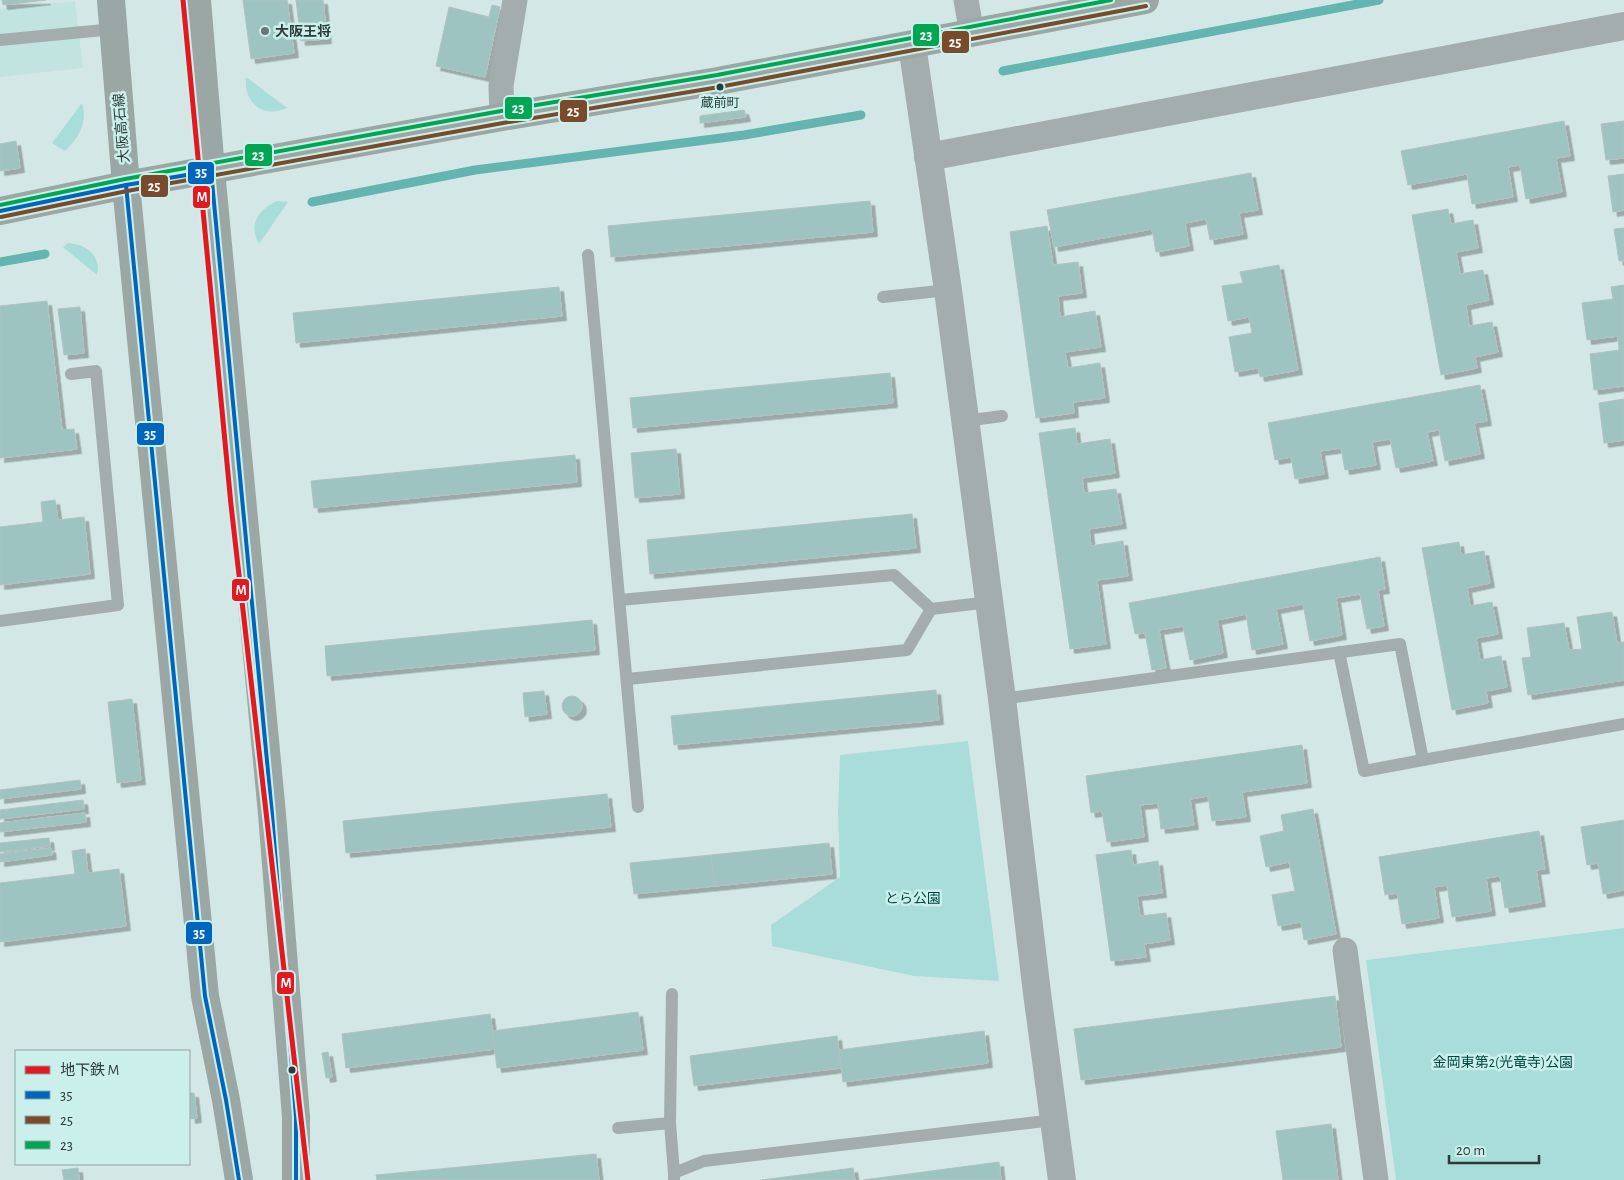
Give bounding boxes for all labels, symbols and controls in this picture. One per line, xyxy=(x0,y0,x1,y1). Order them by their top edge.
line badge: 23 xyxy=(912,23,940,47)
place label: 大阪王将 xyxy=(275,24,331,39)
marker: 大阪王将 xyxy=(259,25,271,37)
text: 23 xyxy=(920,29,932,43)
line badge: 25 xyxy=(941,30,970,54)
text: 25 xyxy=(949,36,961,50)
marker: 蔵前町 xyxy=(715,82,725,92)
street label: 大阪高石線 xyxy=(111,92,132,163)
place label: 蔵前町 xyxy=(700,95,740,110)
line badge: 23 xyxy=(504,96,533,120)
line badge: 25 xyxy=(559,99,588,123)
text: 23 xyxy=(512,102,524,116)
text: 25 xyxy=(567,105,579,119)
line badge: 23 xyxy=(244,143,273,167)
text: 23 xyxy=(252,149,264,163)
line badge: 35 xyxy=(187,161,215,185)
text: 35 xyxy=(195,166,207,180)
line badge: 25 xyxy=(140,174,169,198)
text: 25 xyxy=(148,180,160,194)
line badge: M xyxy=(192,185,211,209)
text: M xyxy=(196,191,208,205)
line badge: 35 xyxy=(136,422,165,446)
text: 35 xyxy=(144,428,156,442)
line badge: M xyxy=(231,578,250,602)
text: M xyxy=(235,584,247,598)
park label: とら公園 xyxy=(885,891,941,906)
line badge: 35 xyxy=(185,921,213,945)
text: 35 xyxy=(193,927,205,941)
line badge: M xyxy=(276,971,295,995)
text: M xyxy=(280,977,292,991)
legend xyxy=(15,1050,190,1165)
park label: 金岡東第2(光竜寺)公園 xyxy=(1433,1054,1573,1070)
text: 地下鉄 M xyxy=(60,1062,119,1078)
unlabelled marker xyxy=(287,1065,297,1075)
text: 35 xyxy=(60,1088,72,1103)
text: 25 xyxy=(60,1113,73,1128)
scale bar xyxy=(1449,1132,1539,1164)
text: 23 xyxy=(60,1138,73,1153)
text: 20 m xyxy=(1456,1143,1485,1158)

